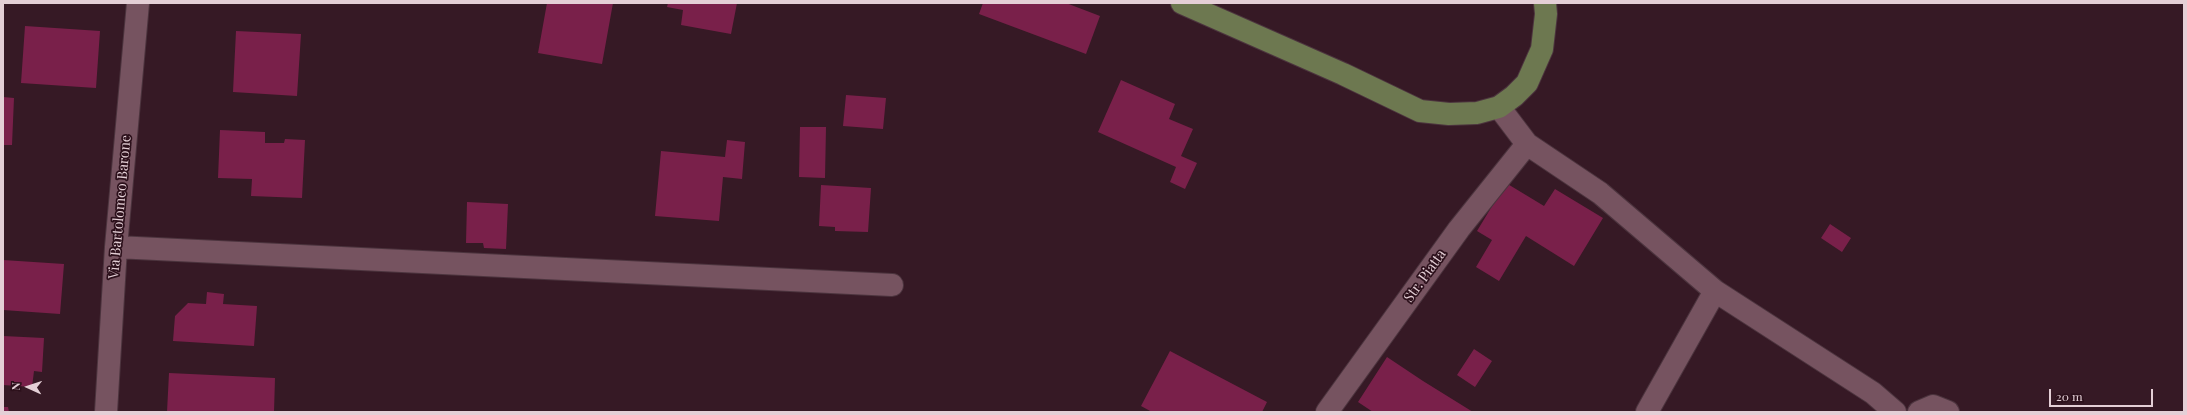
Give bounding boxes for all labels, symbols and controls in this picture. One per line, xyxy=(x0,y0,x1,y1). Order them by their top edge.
street label: Via Bartolomeo Barone xyxy=(105,134,135,280)
street label: Str. Piatta xyxy=(1400,246,1450,306)
north arrow xyxy=(8,367,48,407)
scale bar xyxy=(2051,381,2155,407)
text: N xyxy=(8,382,23,391)
text: 20 m xyxy=(2056,388,2083,404)

